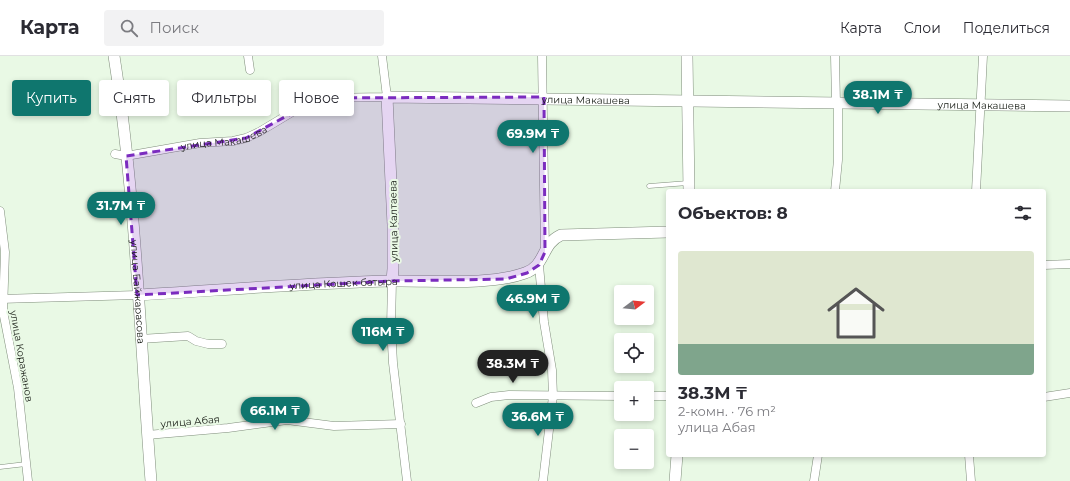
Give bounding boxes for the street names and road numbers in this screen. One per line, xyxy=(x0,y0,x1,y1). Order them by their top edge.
street label: улица Макашева xyxy=(541,93,630,107)
street label: улица Макашева xyxy=(937,98,1026,112)
street label: улица Макашева xyxy=(179,123,270,153)
street label: улица Калтаева xyxy=(386,180,401,263)
street label: улица Байжарасова xyxy=(127,238,148,344)
street label: улица Кошек батыра xyxy=(288,275,398,292)
street label: улица Коражанов xyxy=(7,308,36,403)
street label: улица Абая xyxy=(159,412,220,431)

